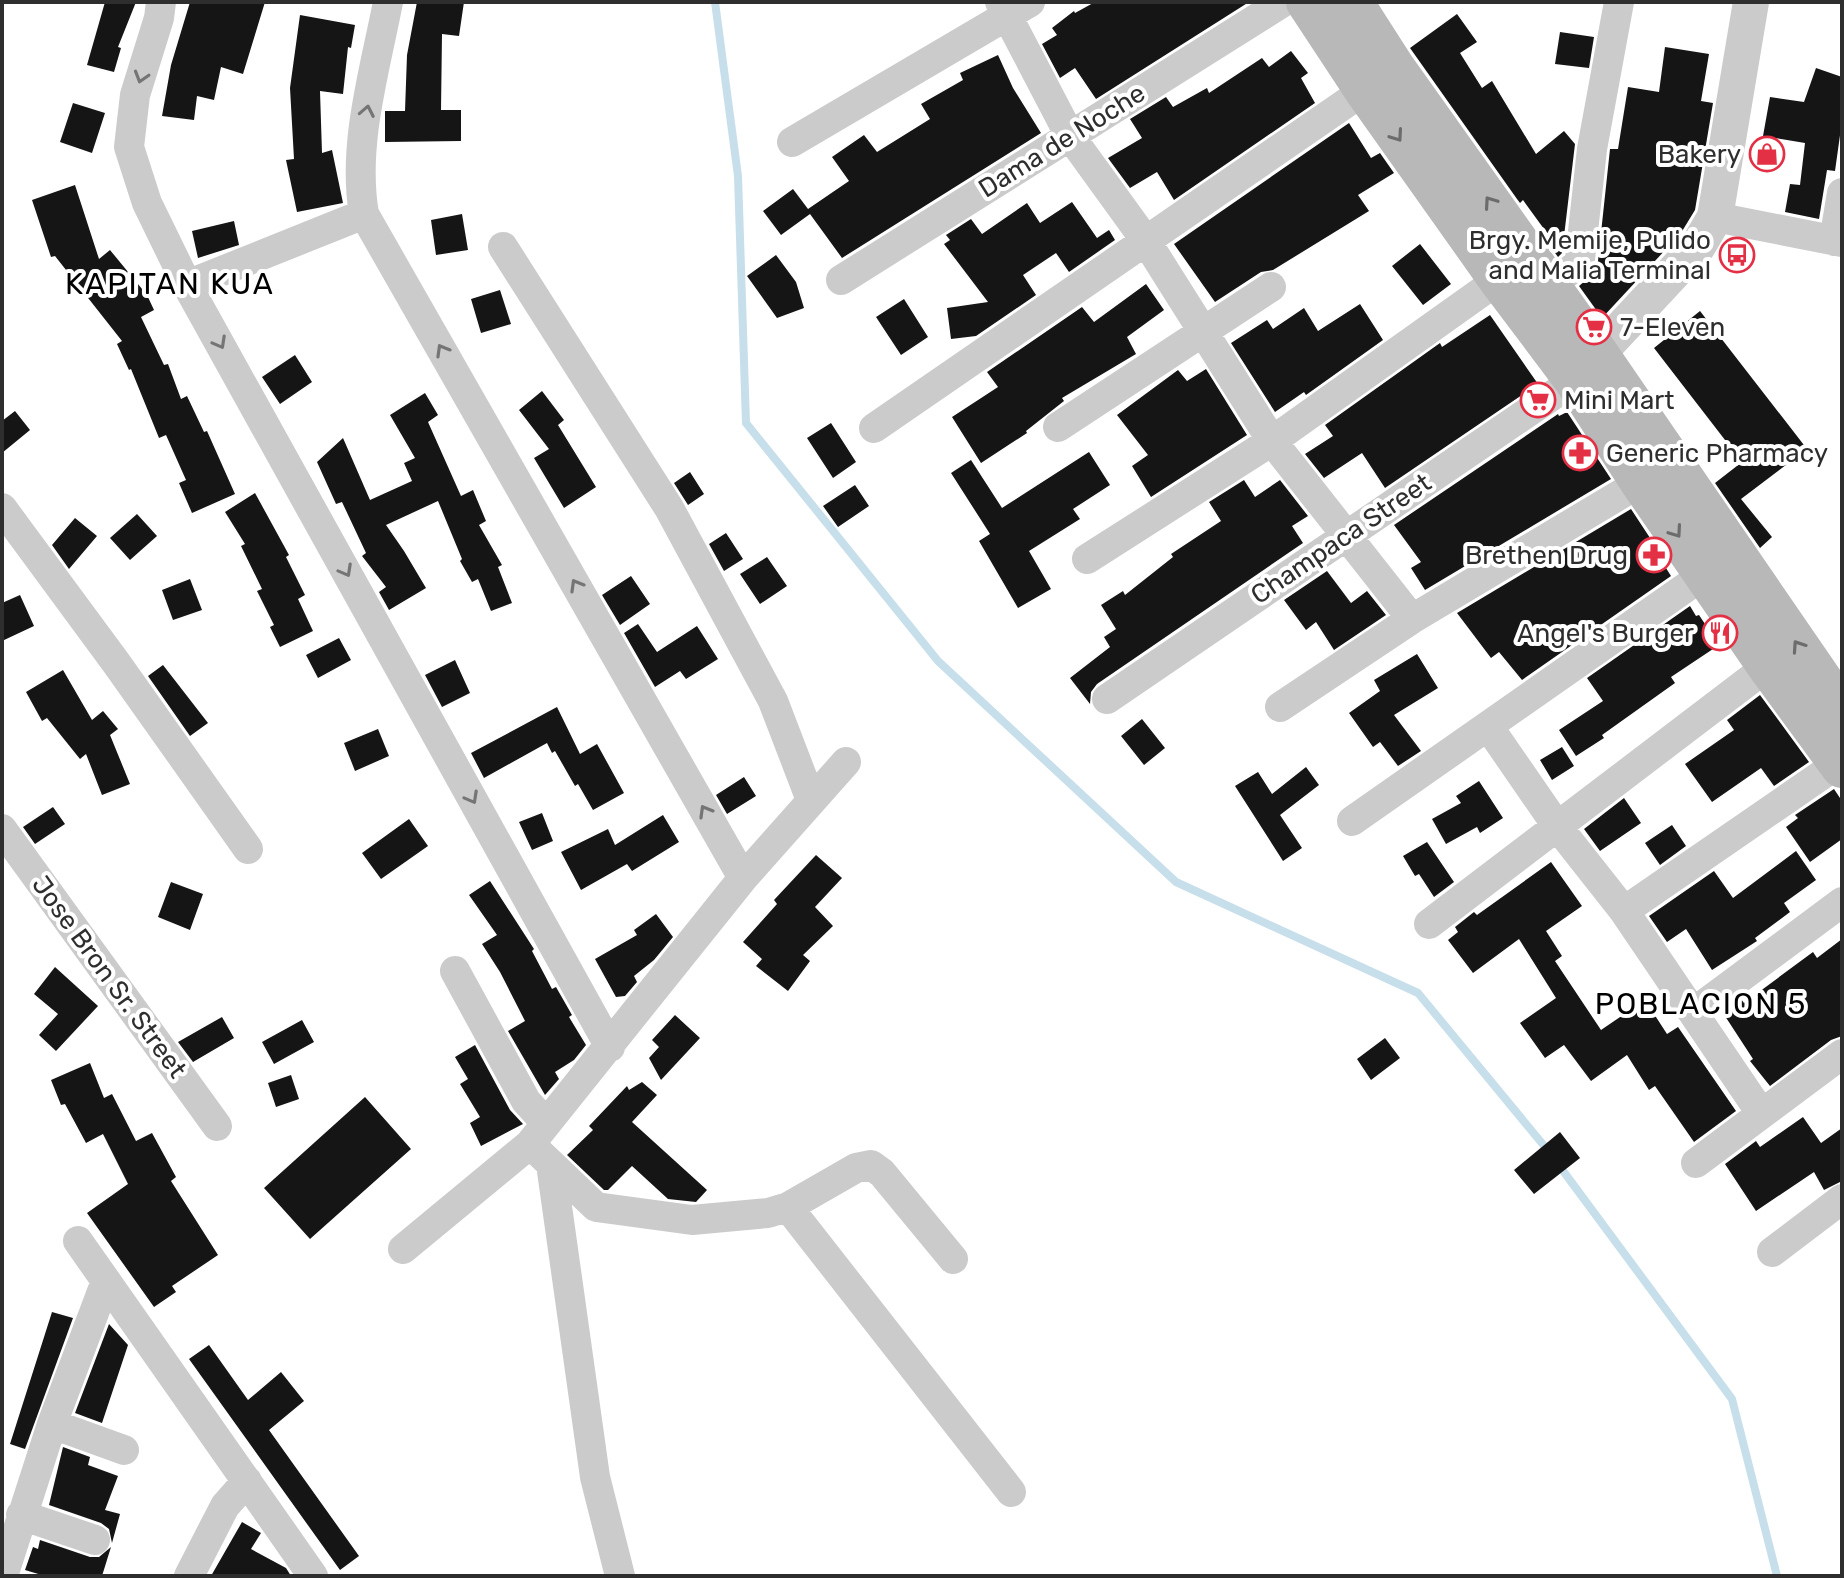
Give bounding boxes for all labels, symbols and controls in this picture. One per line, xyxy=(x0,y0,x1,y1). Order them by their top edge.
one-way arrow xyxy=(134,69,150,83)
street label: Dama de Noche xyxy=(973,77,1151,205)
one-way arrow xyxy=(358,105,375,118)
one-way arrow xyxy=(1388,128,1402,142)
shop icon: Bakery xyxy=(1748,135,1786,173)
place label: Bakery xyxy=(1658,139,1741,170)
one-way arrow xyxy=(1485,196,1500,211)
place label: Brgy. Memije, Pulido and Malia Terminal xyxy=(1469,225,1711,286)
bus stop icon: Brgy. Memije, Pulido and Malia Terminal xyxy=(1718,236,1756,274)
district label: KAPITAN KUA xyxy=(65,266,275,302)
supermarket icon: 7-Eleven xyxy=(1575,308,1613,346)
place label: 7-Eleven xyxy=(1620,312,1725,343)
one-way arrow xyxy=(210,334,226,349)
one-way arrow xyxy=(436,344,452,359)
supermarket icon: Mini Mart xyxy=(1519,381,1557,419)
place label: Mini Mart xyxy=(1564,385,1674,416)
pharmacy icon: Generic Pharmacy xyxy=(1561,434,1599,472)
place label: Generic Pharmacy xyxy=(1606,438,1828,469)
street label: Champaca Street xyxy=(1245,467,1437,611)
one-way arrow xyxy=(1666,523,1681,537)
pharmacy icon: Brethen Drug xyxy=(1635,536,1673,574)
place label: Brethen Drug xyxy=(1465,540,1628,571)
one-way arrow xyxy=(336,562,351,577)
one-way arrow xyxy=(570,579,586,594)
restaurant icon: Angel's Burger xyxy=(1701,614,1739,652)
place label: Angel's Burger xyxy=(1517,618,1694,649)
one-way arrow xyxy=(1793,640,1808,654)
one-way arrow xyxy=(462,790,477,804)
one-way arrow xyxy=(699,805,715,819)
street label: Jose Bron Sr. Street xyxy=(25,870,193,1084)
district label: POBLACION 5 xyxy=(1595,986,1807,1022)

